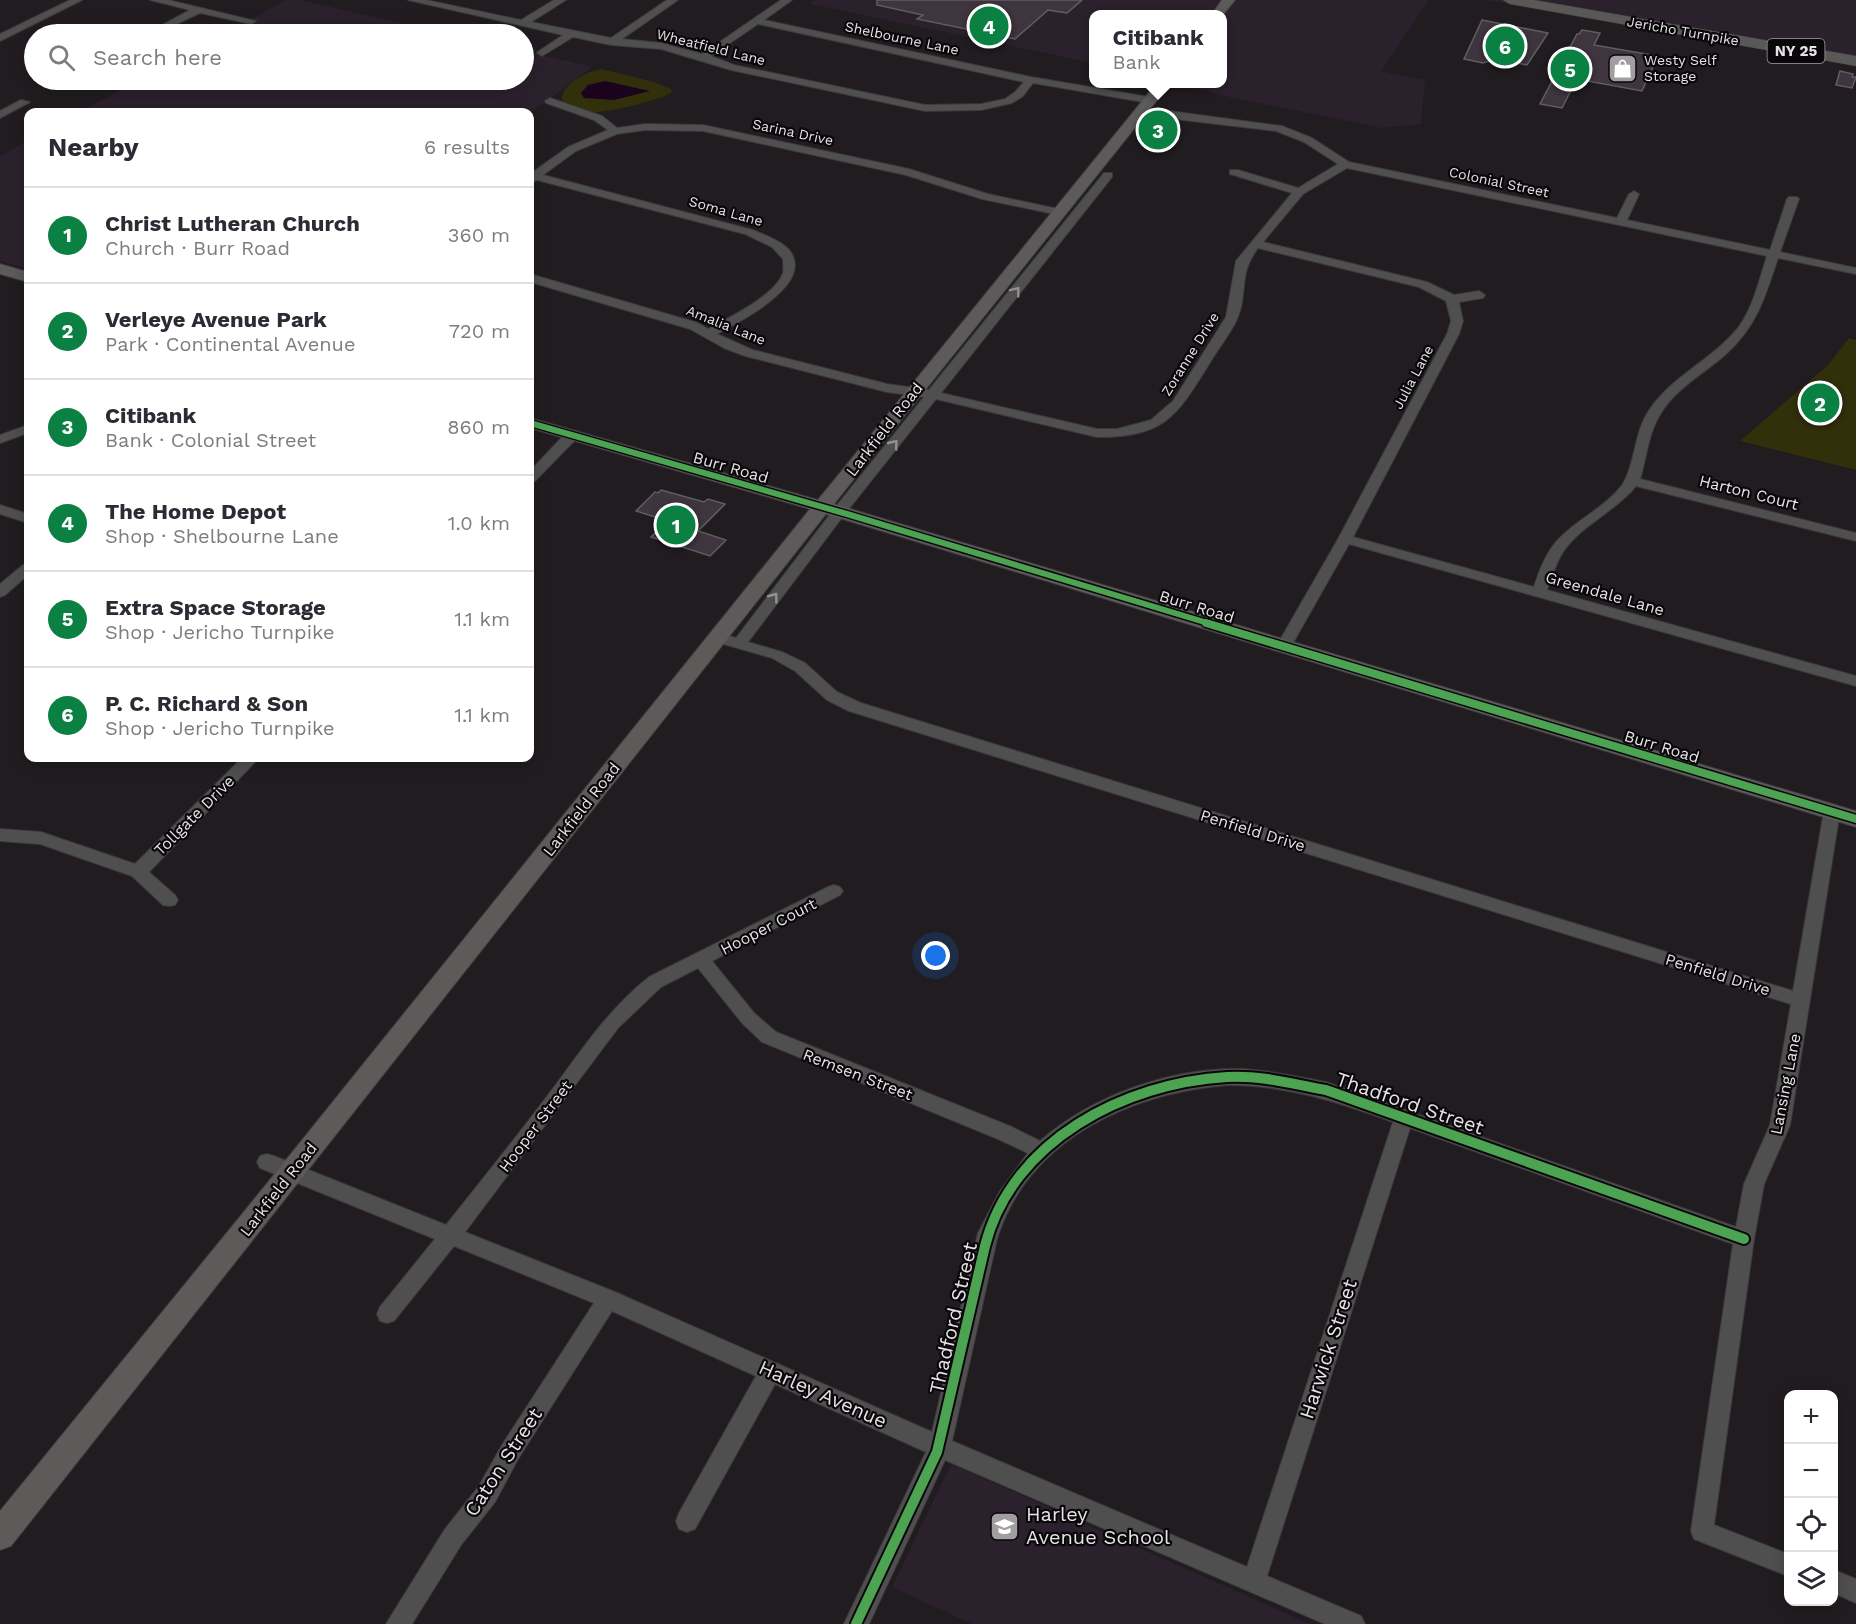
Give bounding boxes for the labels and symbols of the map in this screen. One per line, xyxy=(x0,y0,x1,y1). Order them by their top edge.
pin: 4 xyxy=(970,3,1008,48)
street label: Jericho Turnpike xyxy=(1626,13,1740,49)
street label: Shelbourne Lane xyxy=(844,18,960,58)
pin: 6 xyxy=(1486,24,1524,68)
street label: Wheatfield Lane xyxy=(655,26,767,68)
road number: NY 25 xyxy=(1768,39,1824,63)
pin: 5 xyxy=(1550,46,1590,92)
shop icon: Westy Self Storage xyxy=(1607,52,1639,84)
place label: Westy Self Storage xyxy=(1644,52,1717,84)
pin: 3 xyxy=(1138,108,1178,152)
street label: Sarina Drive xyxy=(751,116,835,148)
street label: Colonial Street xyxy=(1448,164,1551,200)
street label: Soma Lane xyxy=(687,193,765,229)
one-way arrow xyxy=(1008,287,1019,298)
street label: Amalia Lane xyxy=(684,302,768,348)
street label: Zoranne Drive xyxy=(1158,309,1222,399)
street label: Julia Lane xyxy=(1390,342,1436,412)
street label: Larkfield Road xyxy=(842,379,927,480)
pin: 2 xyxy=(1800,380,1840,426)
one-way arrow xyxy=(887,440,898,451)
street label: Burr Road xyxy=(691,448,771,487)
street label: Harton Court xyxy=(1697,471,1801,514)
pin: 1 xyxy=(656,502,696,548)
street label: Greendale Lane xyxy=(1543,567,1666,620)
street label: Burr Road xyxy=(1157,586,1237,627)
one-way arrow xyxy=(767,593,778,604)
street label: Burr Road xyxy=(1622,726,1702,767)
street label: Larkfield Road xyxy=(539,759,624,860)
street label: Tollgate Drive xyxy=(150,771,238,859)
street label: Penfield Drive xyxy=(1198,806,1308,855)
street label: Hooper Court xyxy=(717,894,820,959)
your location xyxy=(921,941,950,970)
street label: Penfield Drive xyxy=(1663,950,1773,999)
street label: Lansing Lane xyxy=(1766,1032,1805,1136)
street label: Remsen Street xyxy=(800,1045,916,1104)
street label: Thadford Street xyxy=(1333,1066,1488,1140)
street label: Hooper Street xyxy=(495,1076,576,1176)
street label: Larkfield Road xyxy=(236,1139,321,1240)
street label: Thadford Street xyxy=(924,1239,982,1396)
street label: Harwick Street xyxy=(1294,1276,1362,1422)
street label: Harley Avenue xyxy=(755,1355,891,1433)
street label: Caton Street xyxy=(459,1403,547,1521)
place label: Harley Avenue School xyxy=(1026,1502,1170,1549)
school or university icon: Harley Avenue School xyxy=(989,1510,1021,1542)

